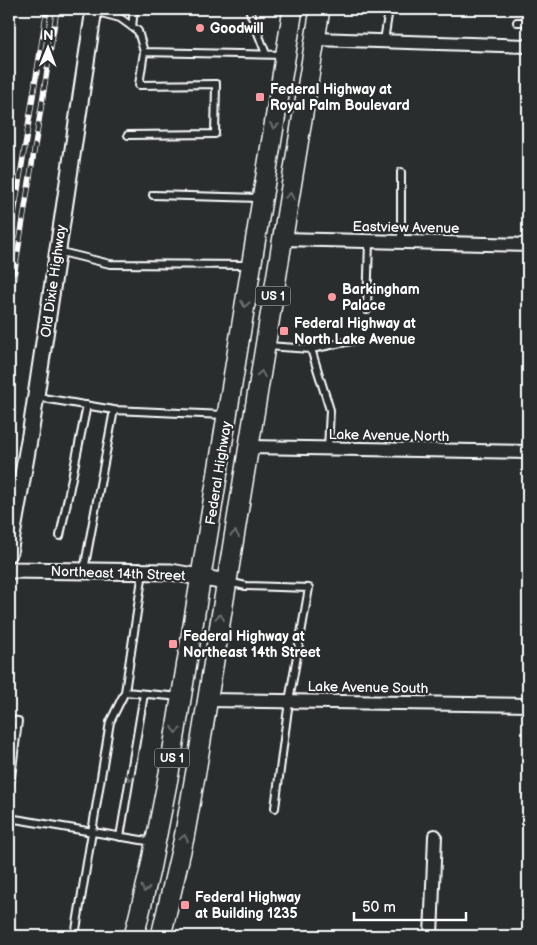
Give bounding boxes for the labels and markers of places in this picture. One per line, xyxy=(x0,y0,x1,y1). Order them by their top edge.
place label: Goodwill xyxy=(210,20,264,37)
marker: Goodwill xyxy=(194,22,206,34)
place label: Federal Highway at Royal Palm Boulevard xyxy=(270,81,410,114)
marker: Federal Highway at Royal Palm Boulevard xyxy=(254,91,266,103)
place label: Barkingham Palace xyxy=(342,281,420,314)
marker: Barkingham Palace xyxy=(326,291,338,303)
place label: Federal Highway at North Lake Avenue xyxy=(294,315,416,348)
marker: Federal Highway at North Lake Avenue xyxy=(278,325,290,337)
place label: Federal Highway at Northeast 14th Street xyxy=(183,628,321,661)
marker: Federal Highway at Northeast 14th Street xyxy=(167,638,179,650)
place label: Federal Highway at Building 1235 xyxy=(195,889,301,922)
marker: Federal Highway at Building 1235 xyxy=(179,899,191,911)

